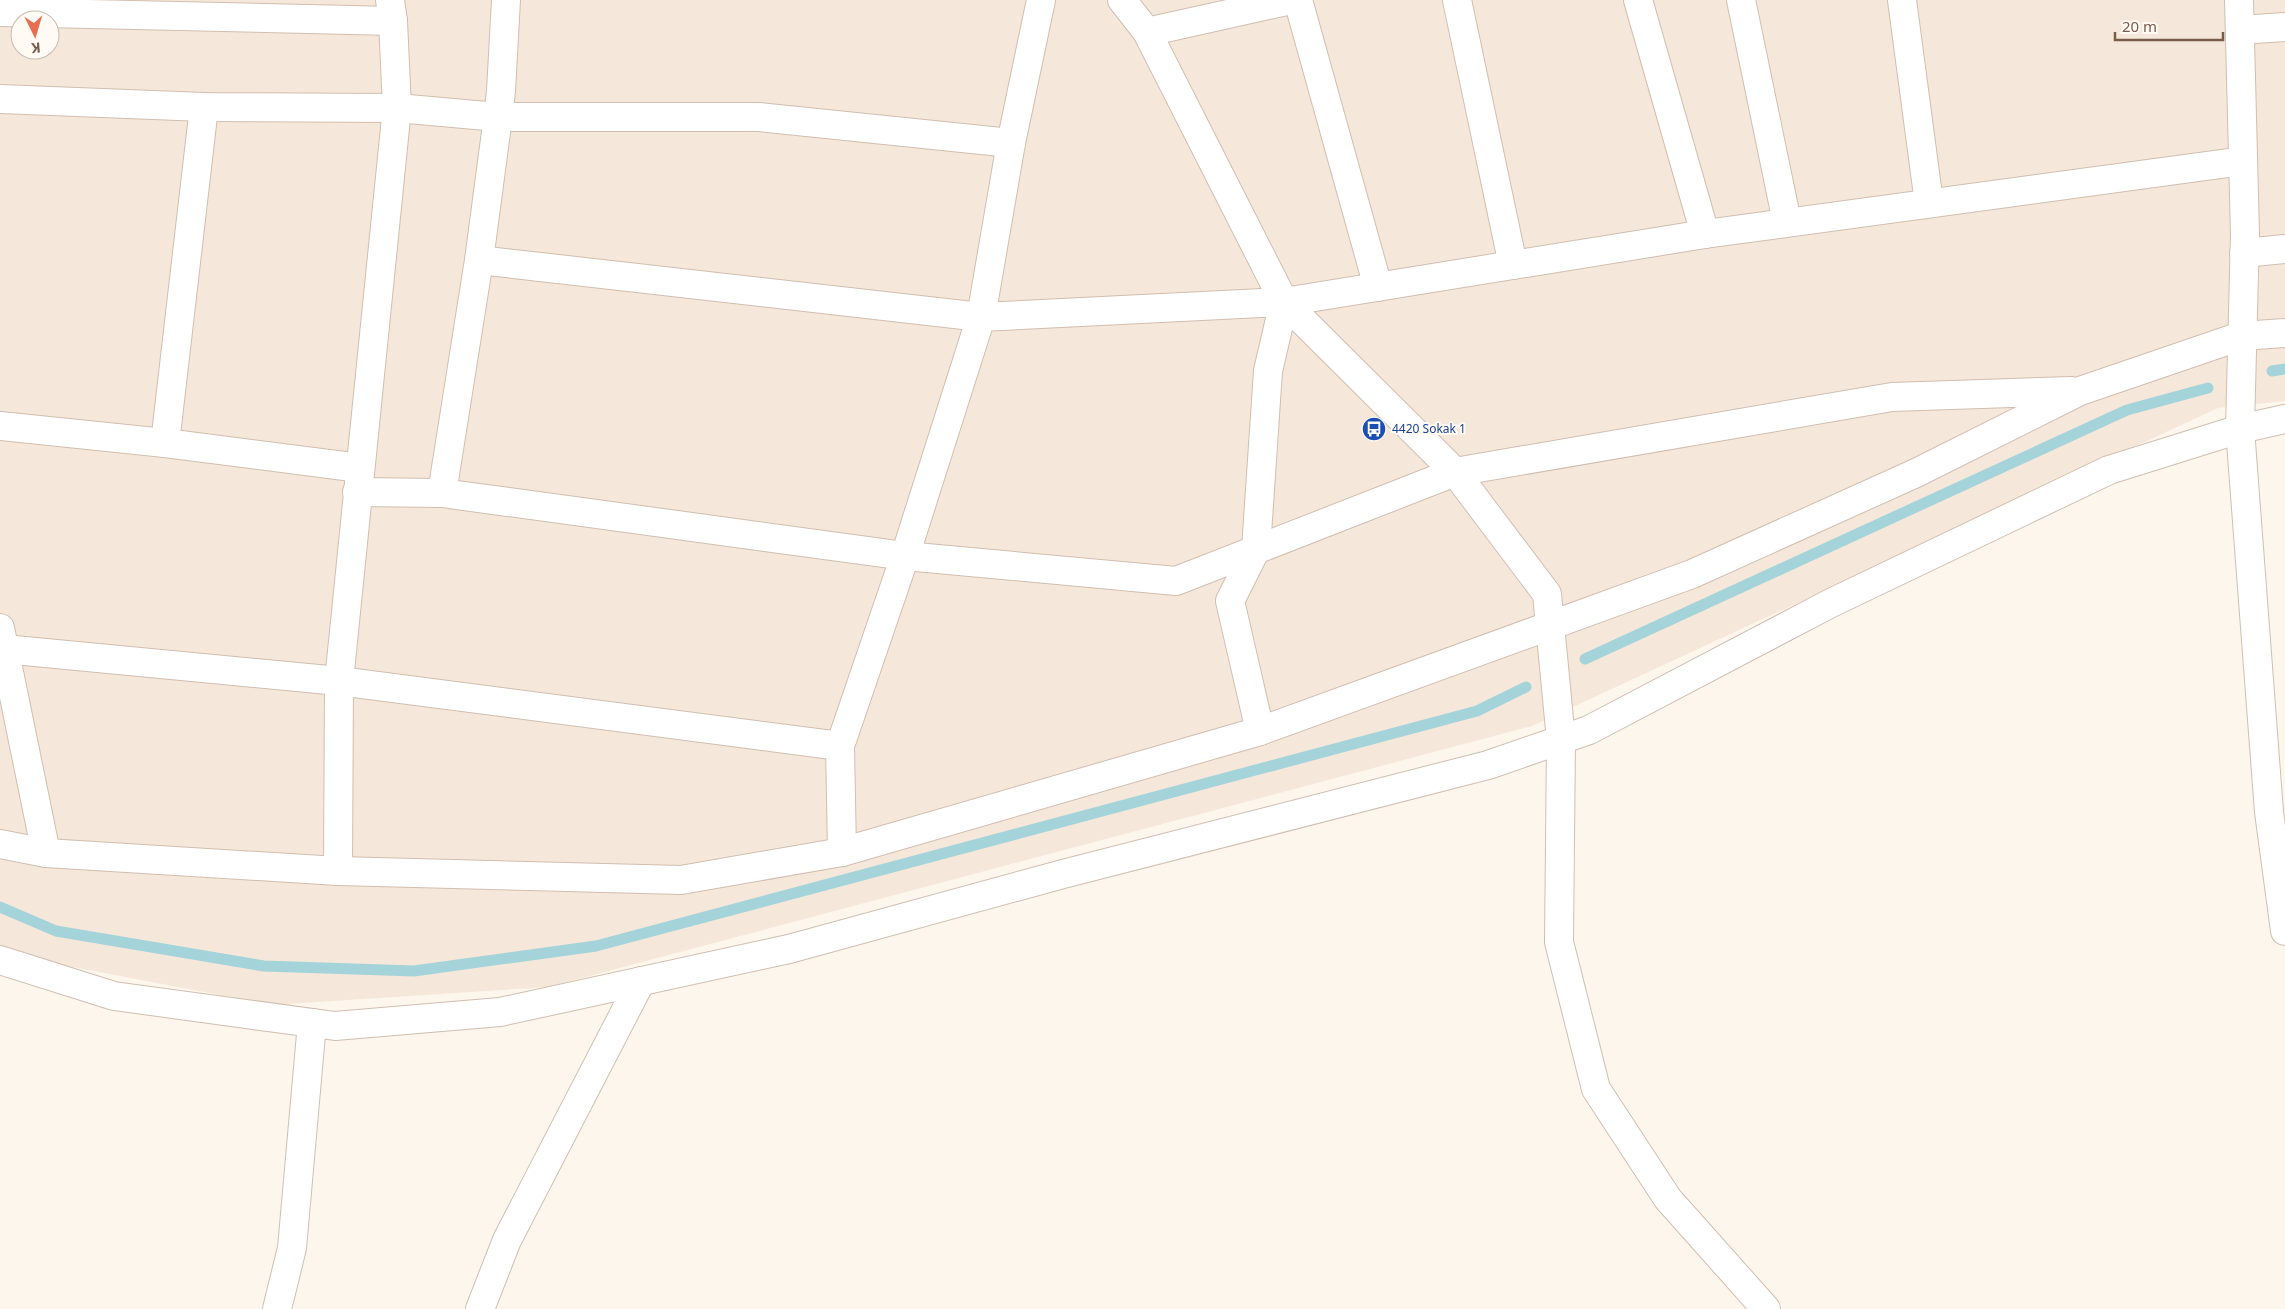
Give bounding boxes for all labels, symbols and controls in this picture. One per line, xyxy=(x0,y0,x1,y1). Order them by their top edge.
north arrow xyxy=(10,10,60,60)
scale bar xyxy=(2115,10,2222,42)
text: 20 m xyxy=(2122,16,2157,36)
text: K xyxy=(30,39,42,58)
bus stop icon: 4420 Sokak 1 xyxy=(1361,416,1387,442)
place label: 4420 Sokak 1 xyxy=(1392,420,1466,437)

